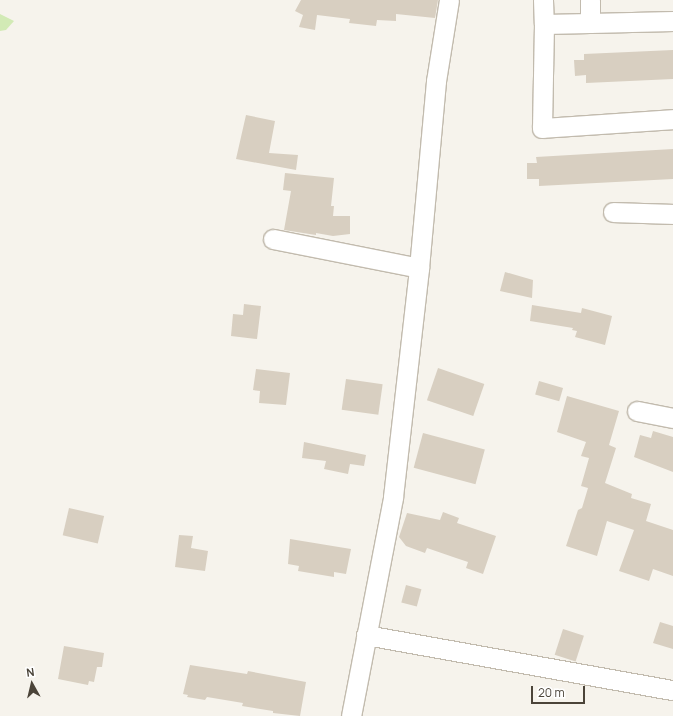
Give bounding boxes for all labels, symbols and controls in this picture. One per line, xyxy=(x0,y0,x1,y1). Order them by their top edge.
north arrow xyxy=(12,664,52,704)
text: N xyxy=(25,664,35,680)
scale bar xyxy=(533,678,587,704)
text: 20 m xyxy=(538,684,565,701)

